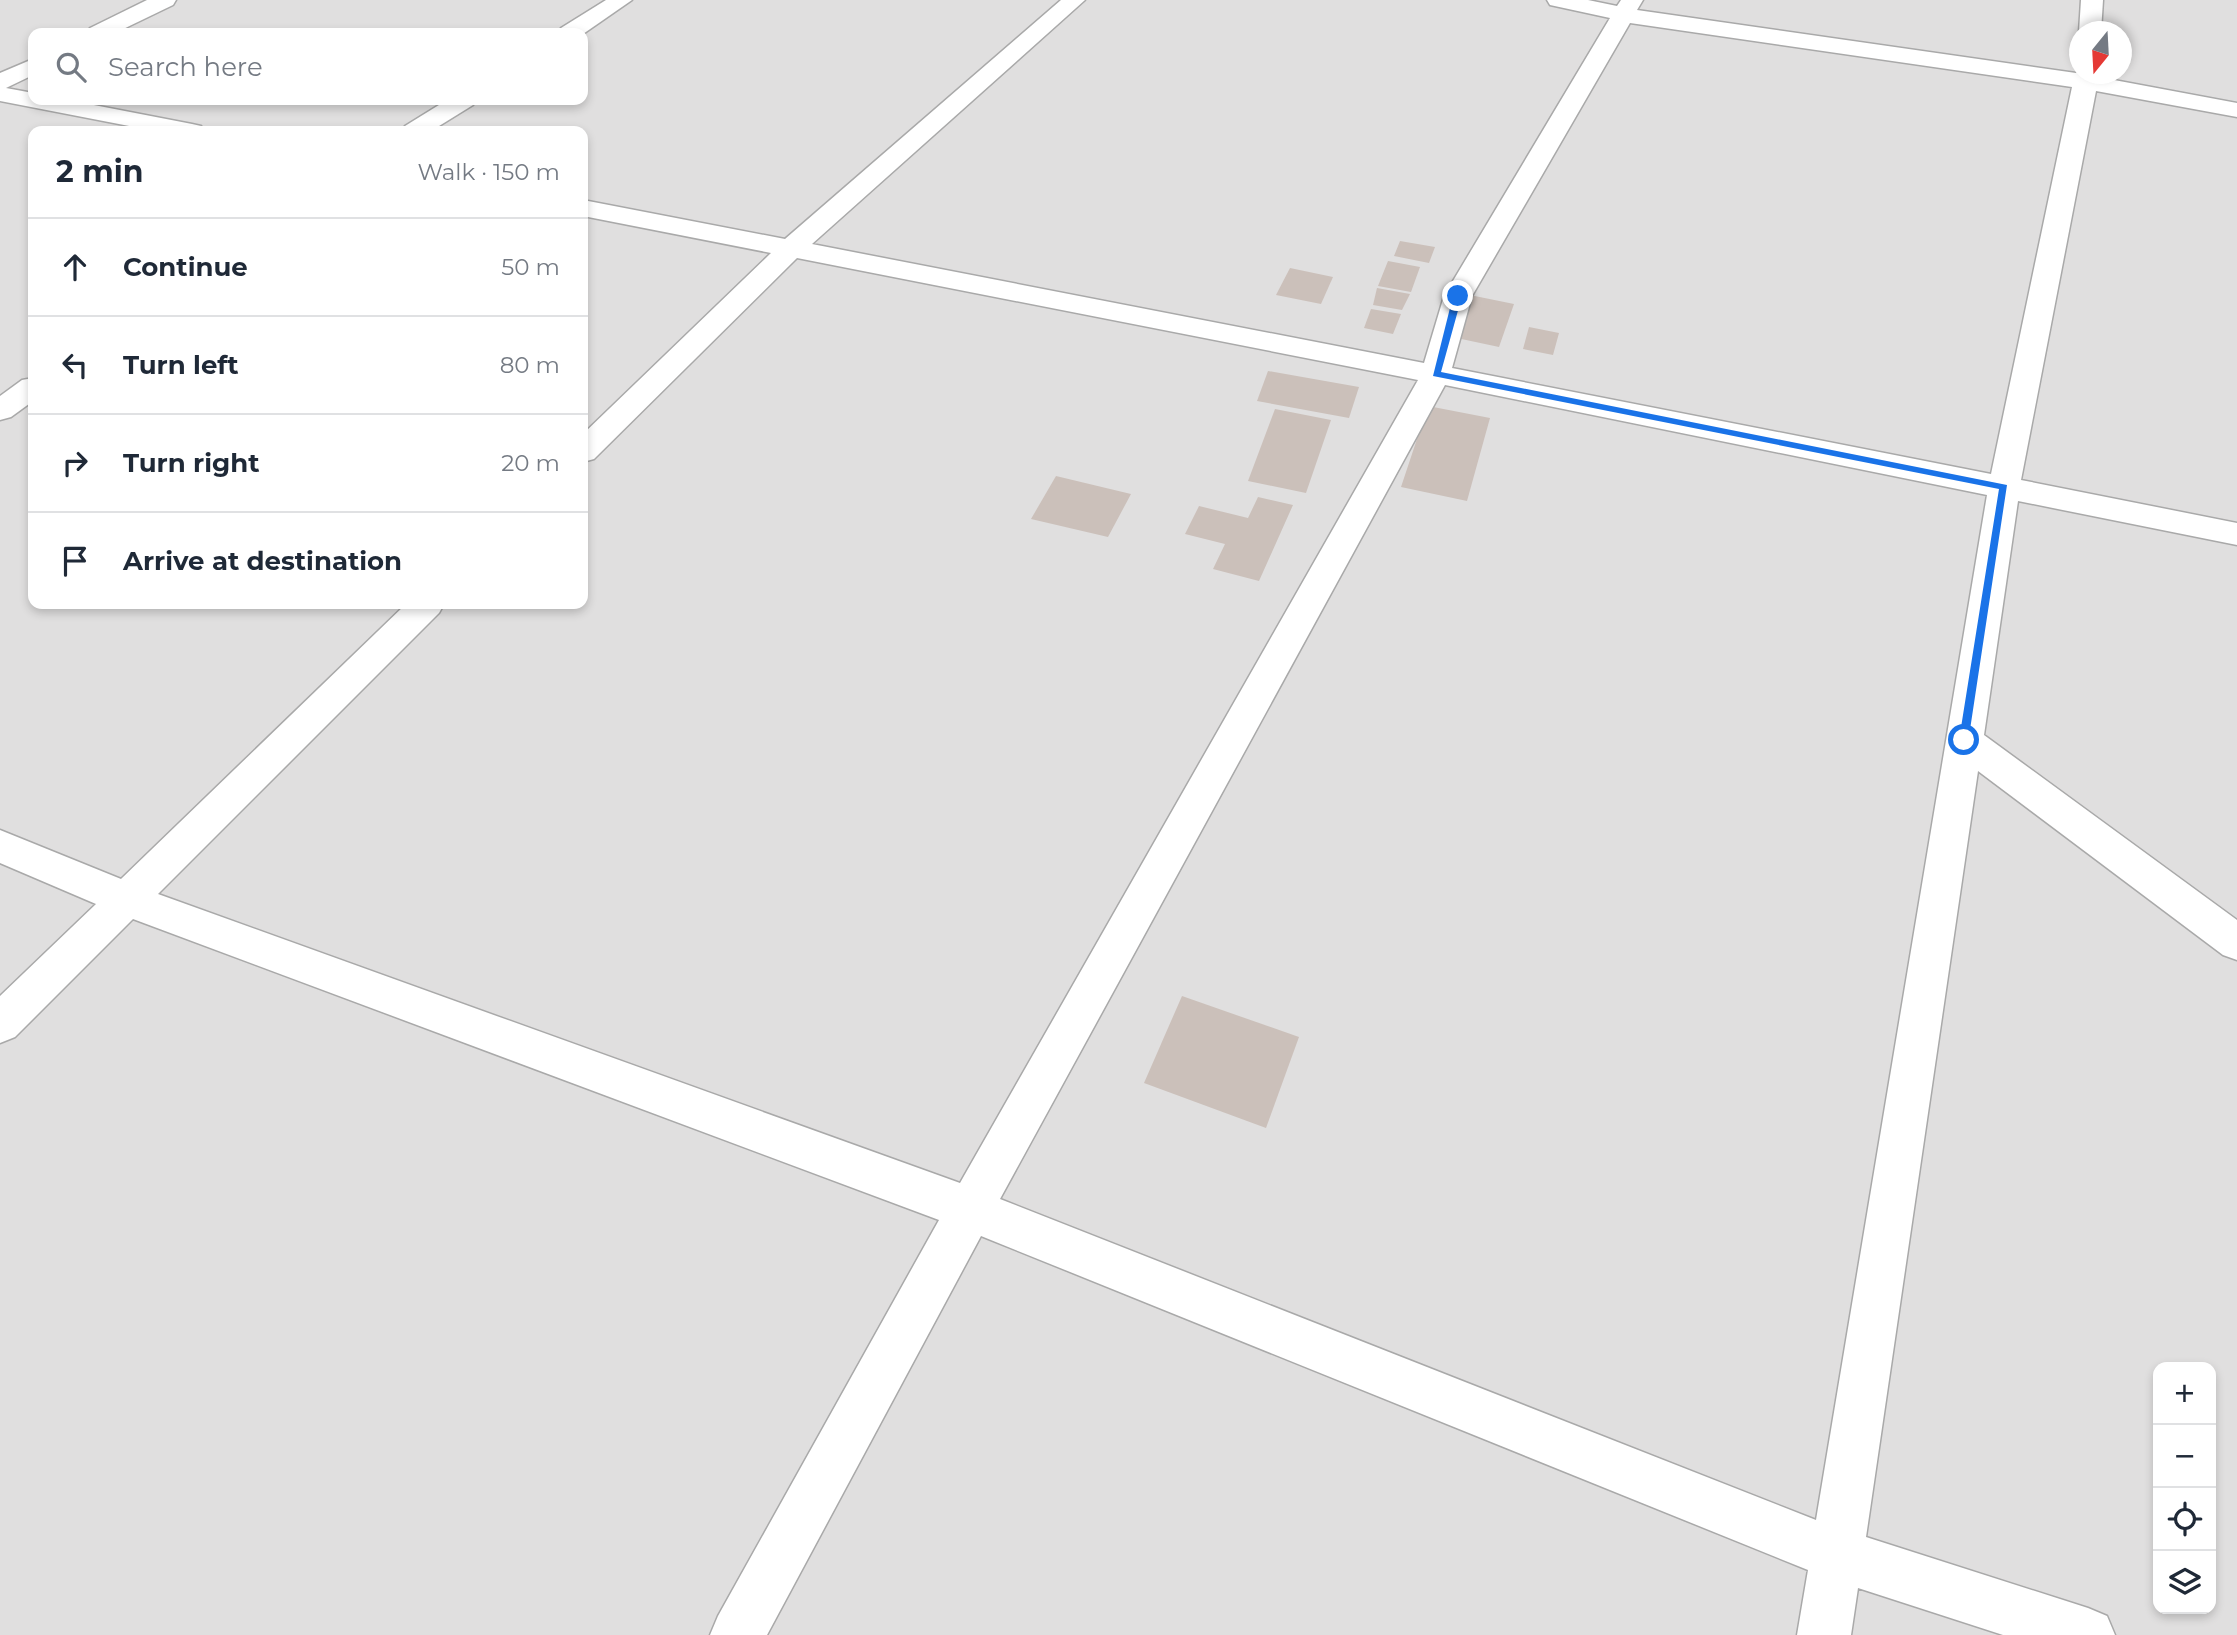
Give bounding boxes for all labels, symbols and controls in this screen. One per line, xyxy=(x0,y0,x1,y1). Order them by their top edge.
north arrow xyxy=(2069,21,2132,84)
search box xyxy=(28,28,588,105)
icon: search xyxy=(52,48,90,86)
text: Search here xyxy=(108,51,263,83)
text: 2 min xyxy=(56,153,143,190)
text: Walk · 150 m xyxy=(417,158,560,186)
icon: ahead xyxy=(56,248,94,286)
text: Continue xyxy=(123,251,248,283)
text: 50 m xyxy=(501,253,560,281)
route end xyxy=(1442,280,1473,311)
icon: left xyxy=(56,346,94,384)
text: Turn left xyxy=(123,349,239,381)
text: 80 m xyxy=(500,351,560,379)
icon: right xyxy=(56,444,94,482)
text: Turn right xyxy=(123,447,259,479)
text: 20 m xyxy=(501,449,560,477)
icon: arrive xyxy=(56,542,94,580)
text: Arrive at destination xyxy=(123,545,402,577)
route start xyxy=(1948,724,1979,755)
map controls xyxy=(2153,1362,2216,1614)
button: + xyxy=(2153,1362,2216,1425)
button: − xyxy=(2153,1425,2216,1488)
button: locate xyxy=(2153,1488,2216,1551)
button: layers xyxy=(2153,1551,2216,1614)

